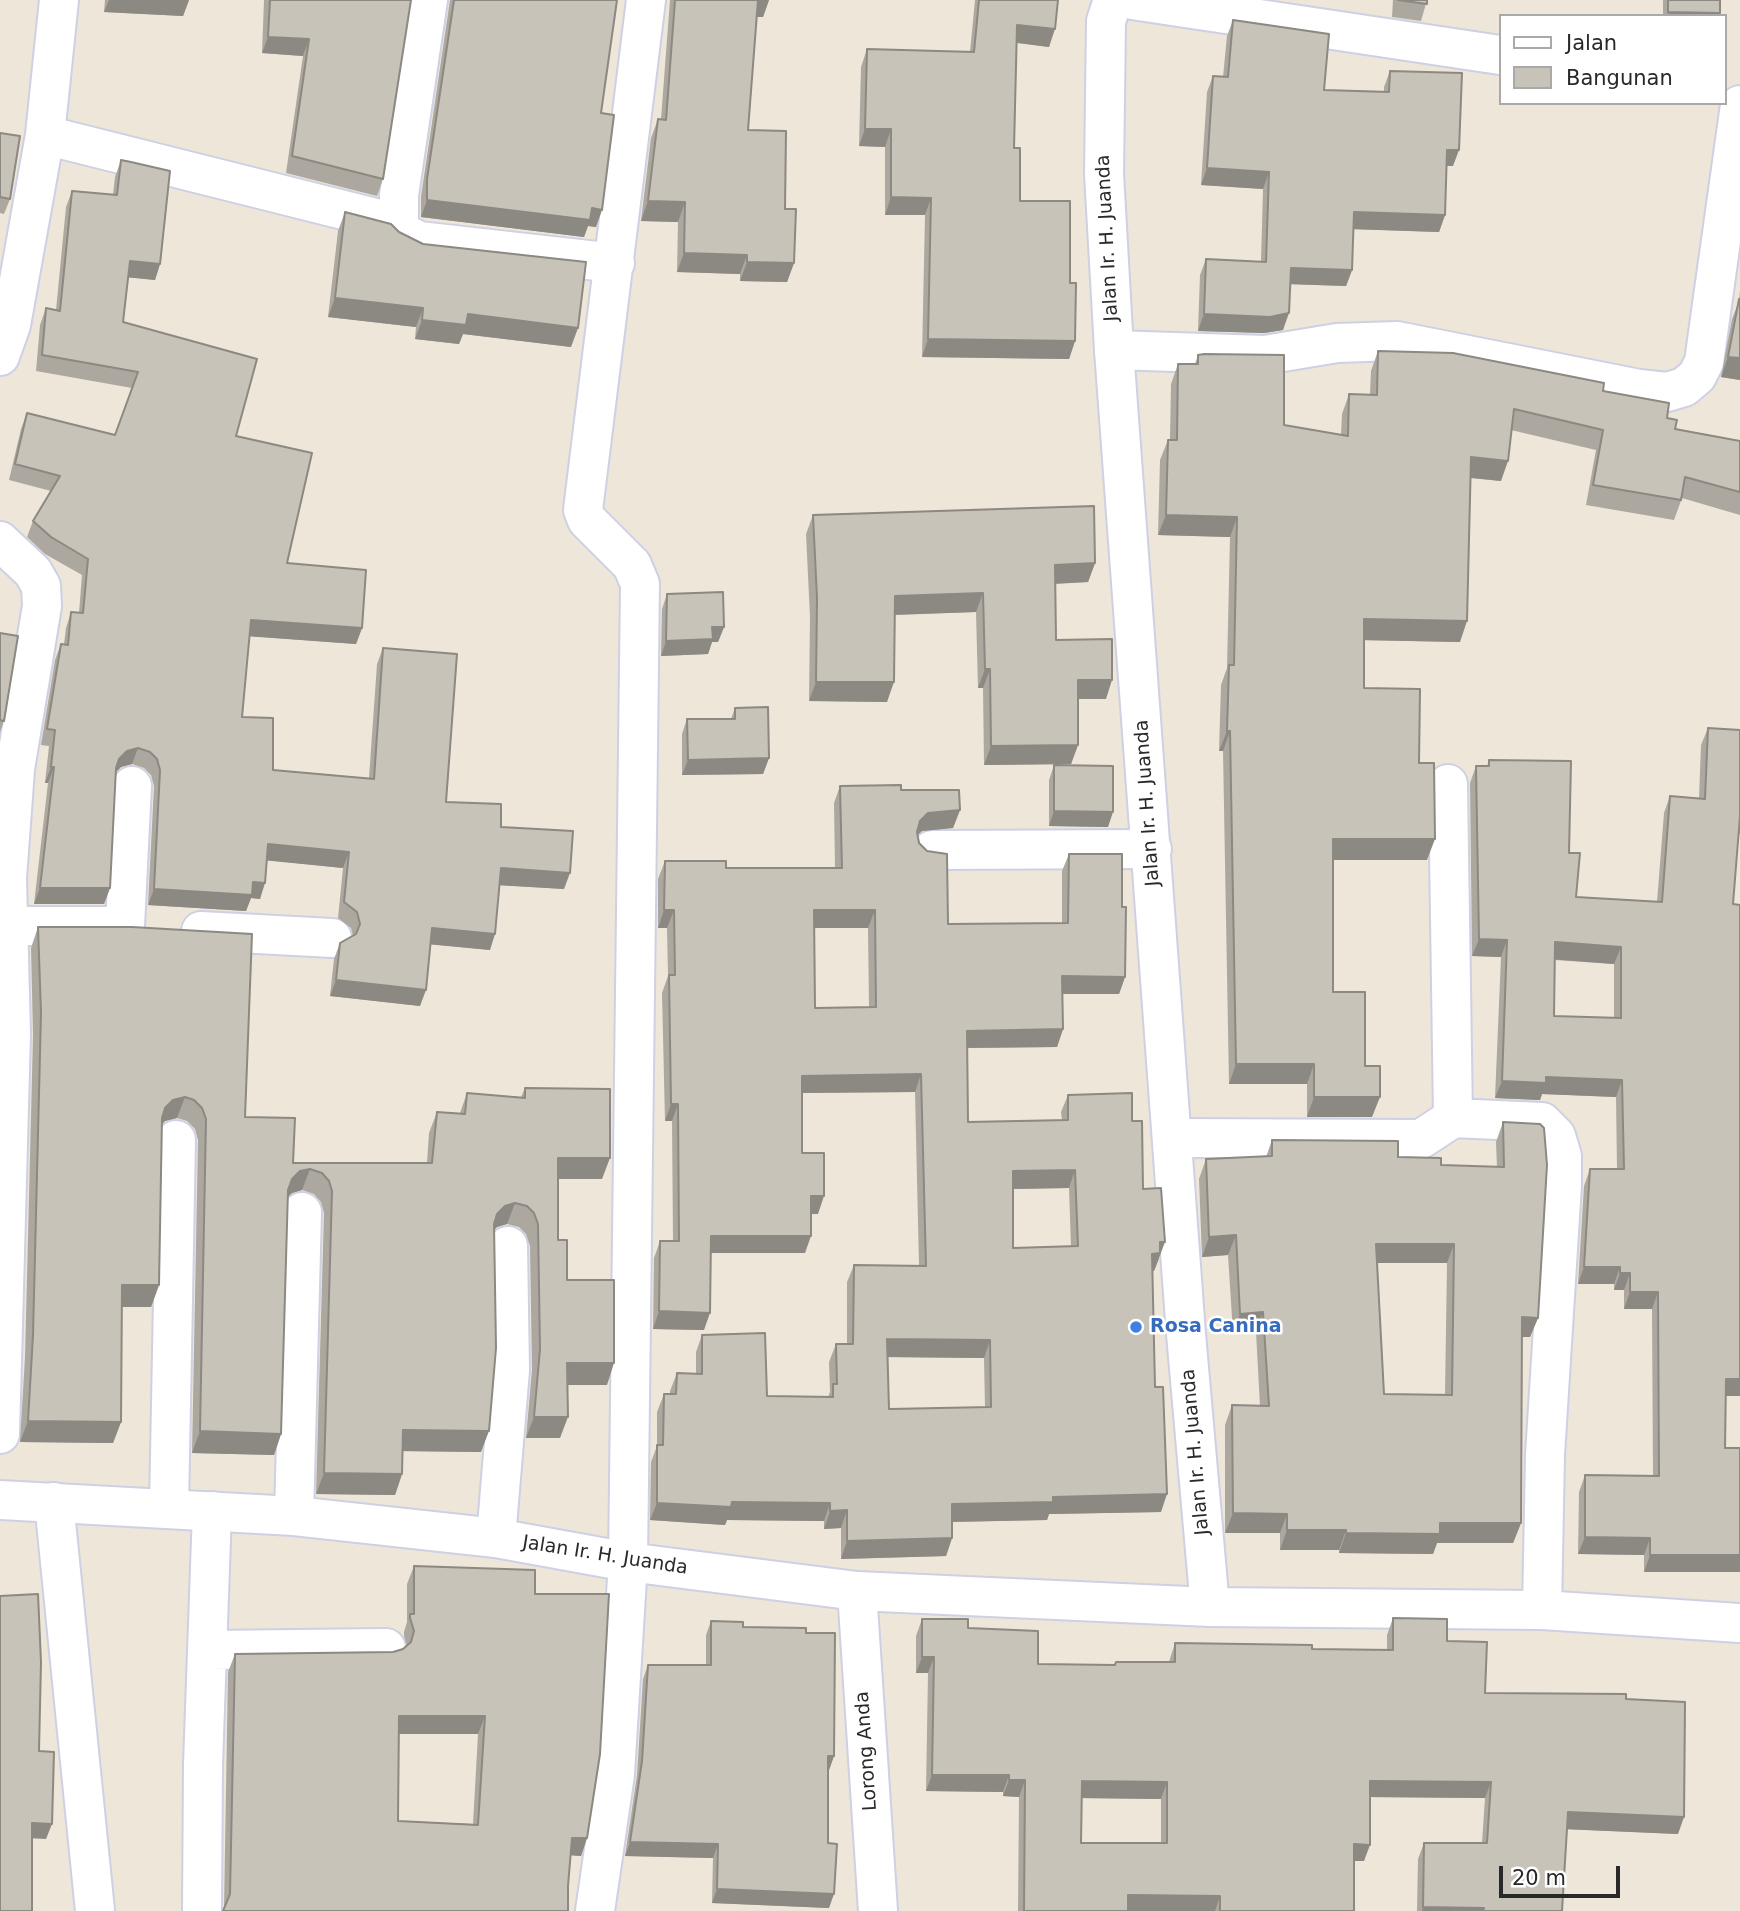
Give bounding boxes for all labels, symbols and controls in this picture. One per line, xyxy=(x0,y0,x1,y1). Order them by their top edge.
legend xyxy=(1498,14,1726,105)
text: Jalan xyxy=(1566,31,1617,55)
text: Bangunan xyxy=(1566,66,1673,90)
street label: Jalan Ir. H. Juanda xyxy=(1092,154,1124,322)
street label: Jalan Ir. H. Juanda xyxy=(1131,719,1165,887)
place label: Rosa Canina xyxy=(1150,1316,1282,1338)
marker: Rosa Canina xyxy=(1128,1319,1144,1335)
street label: Jalan Ir. H. Juanda xyxy=(1177,1368,1215,1536)
street label: Jalan Ir. H. Juanda xyxy=(521,1532,689,1580)
street label: Lorong Anda xyxy=(851,1690,883,1812)
scale bar xyxy=(1502,1852,1623,1896)
text: 20 m xyxy=(1512,1866,1566,1890)

